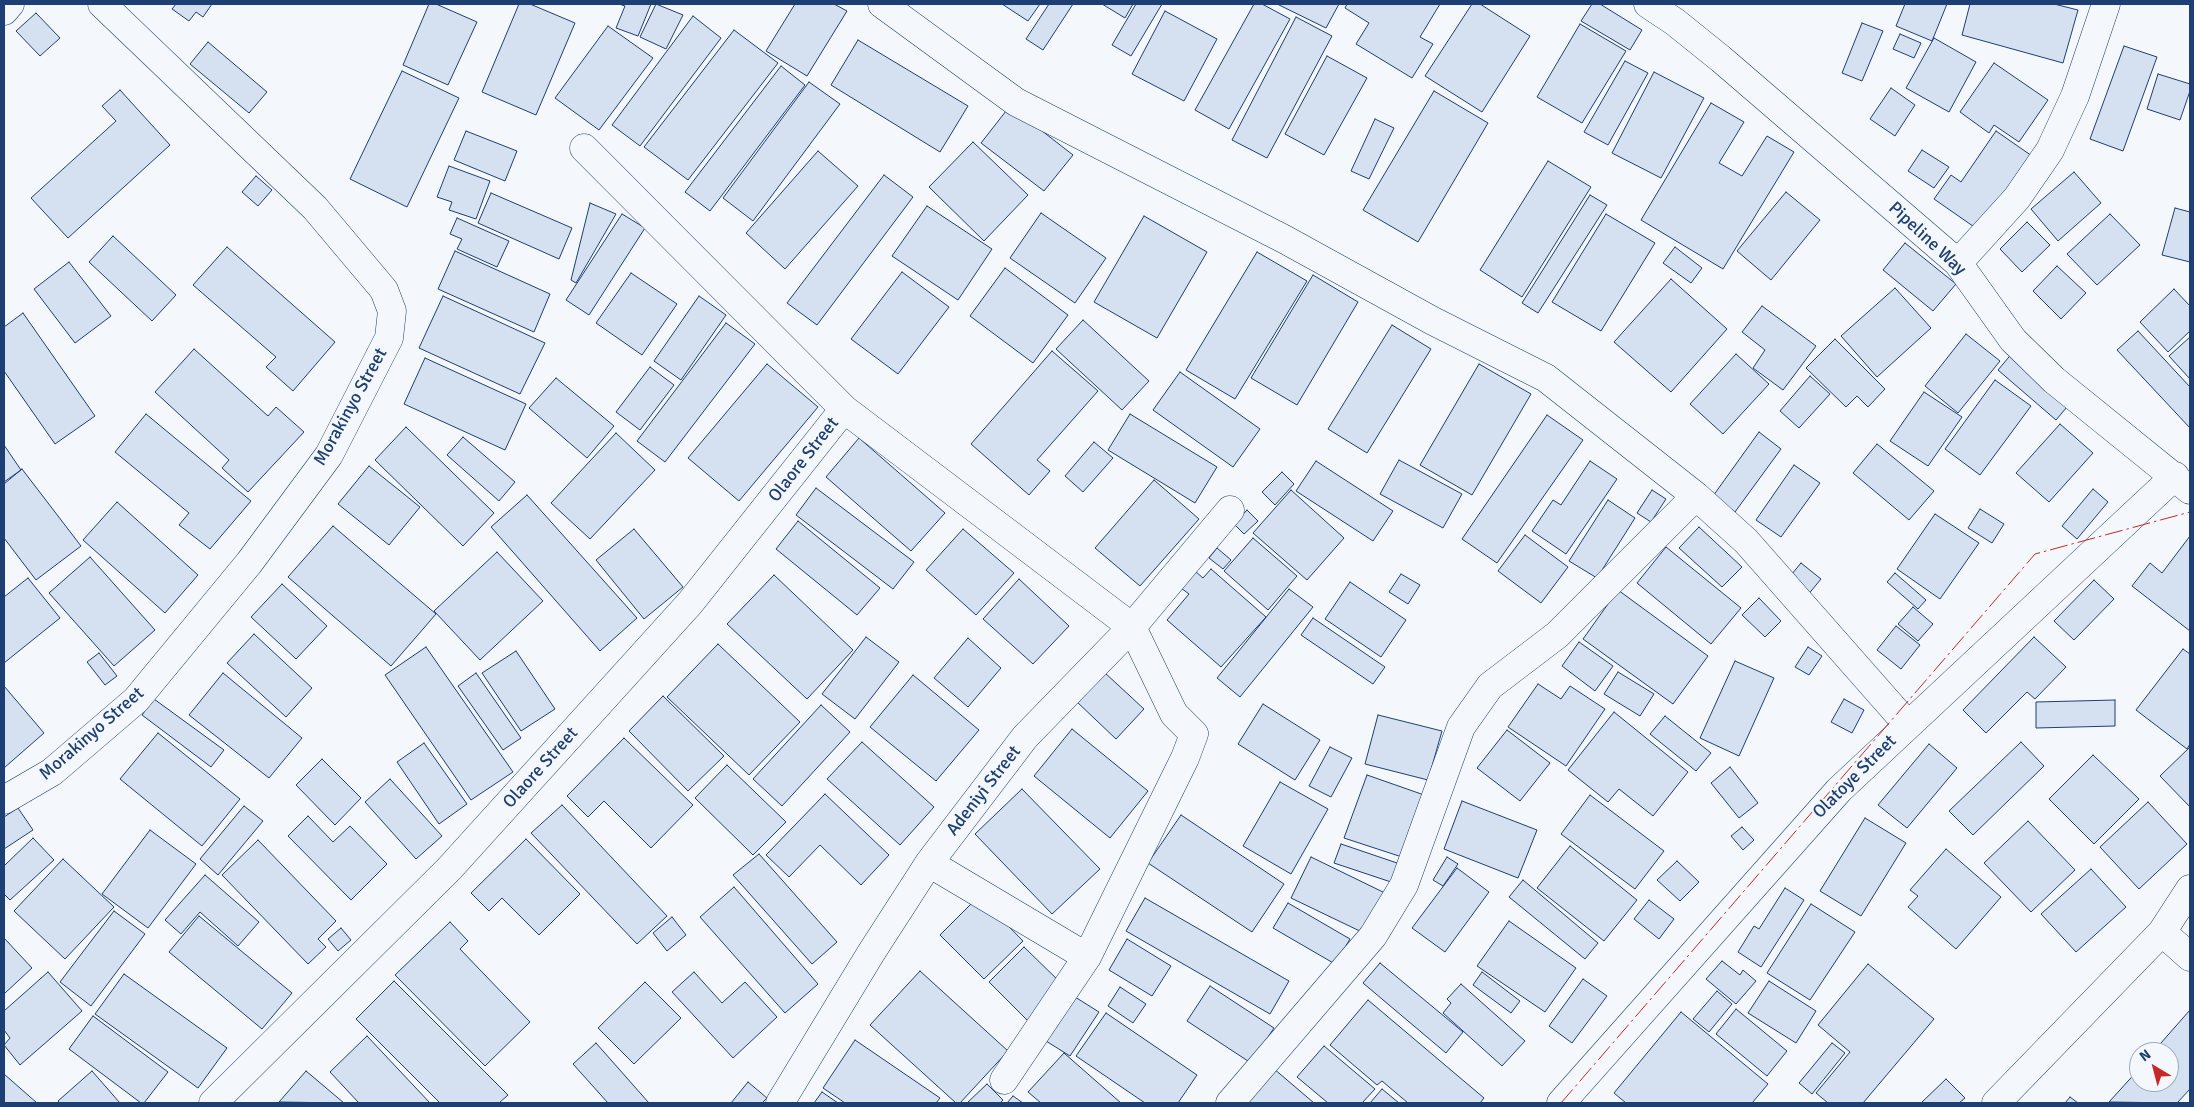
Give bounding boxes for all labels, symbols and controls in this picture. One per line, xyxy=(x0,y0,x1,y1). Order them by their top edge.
street label: Pipeline Way xyxy=(1884,198,1970,280)
street label: Morakinyo Street xyxy=(310,344,392,470)
street label: Olaore Street xyxy=(764,413,844,507)
street label: Morakinyo Street xyxy=(35,683,149,785)
street label: Olaore Street xyxy=(499,723,583,813)
street label: Olatoye Street xyxy=(1809,731,1901,823)
street label: Adeniyi Street xyxy=(942,742,1026,840)
north arrow xyxy=(2129,1042,2179,1092)
text: N xyxy=(2136,1046,2154,1065)

